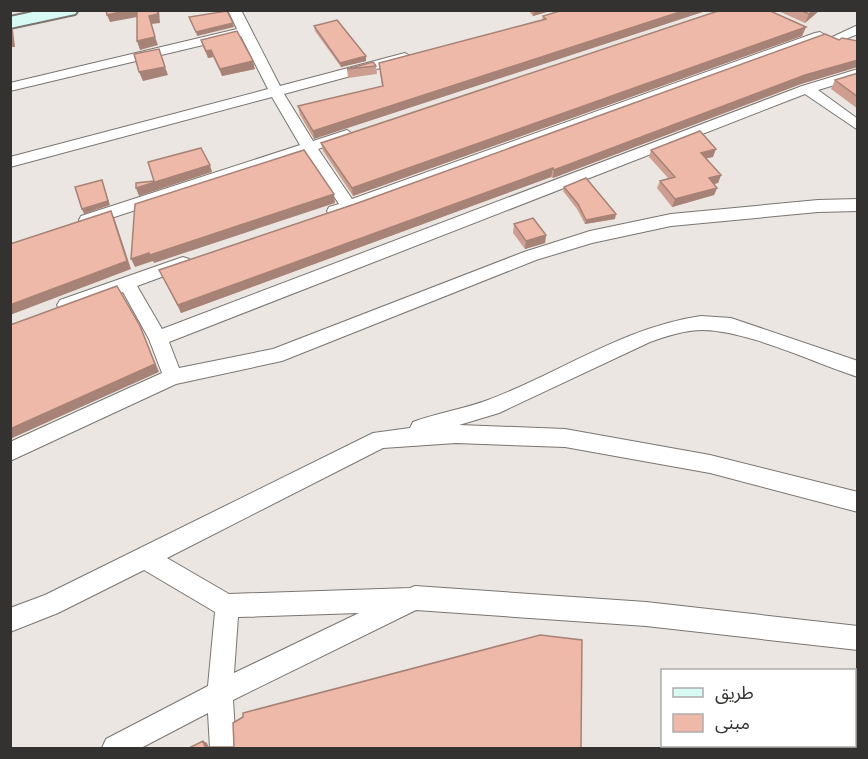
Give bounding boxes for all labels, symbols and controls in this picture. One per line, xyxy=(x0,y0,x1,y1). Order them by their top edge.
legend xyxy=(661,669,856,747)
text: طريق xyxy=(715,679,754,706)
text: مبنى xyxy=(715,709,750,736)

